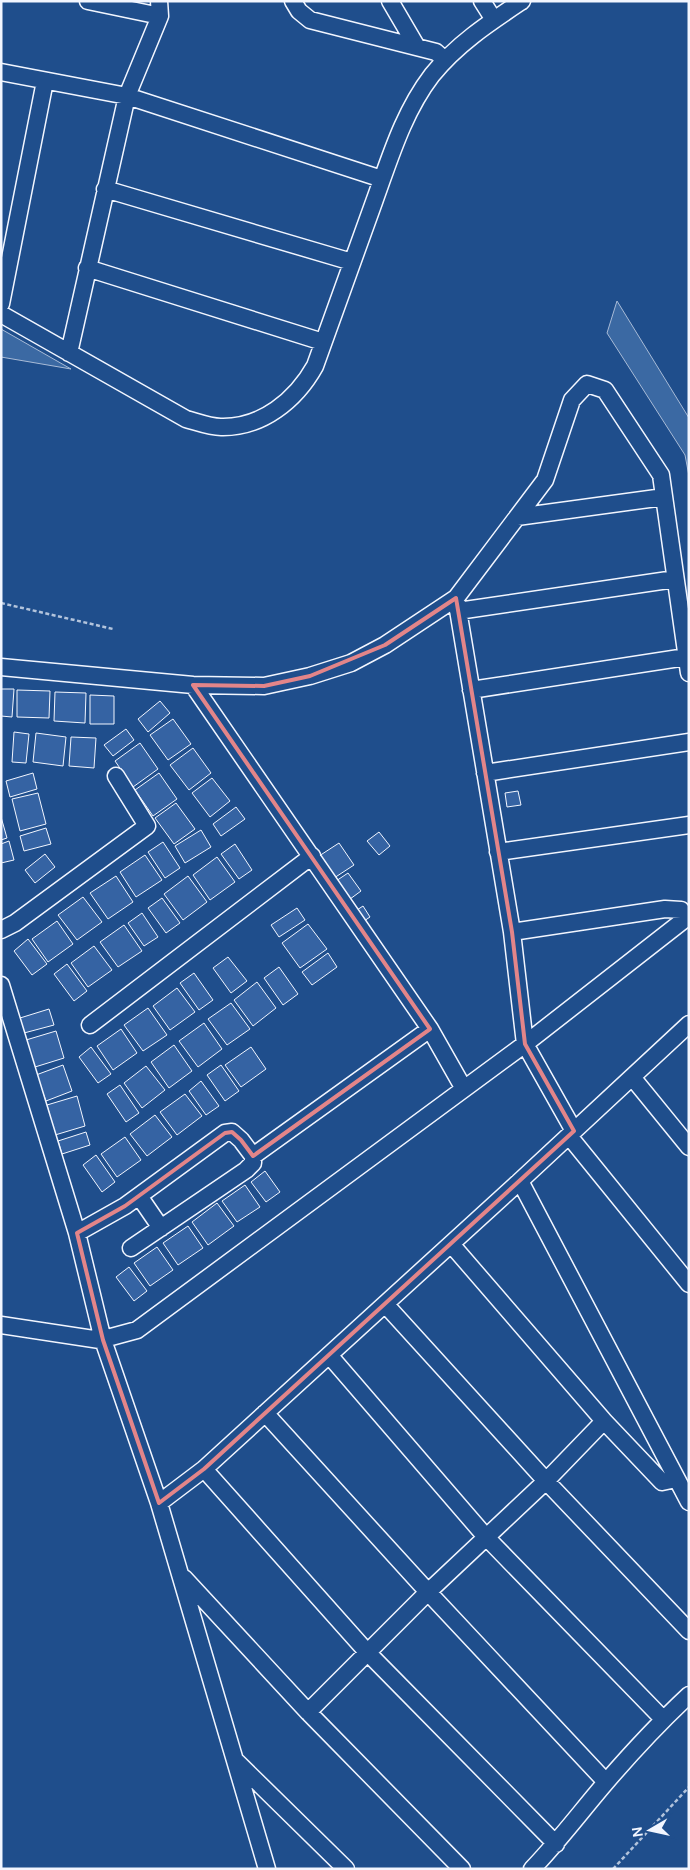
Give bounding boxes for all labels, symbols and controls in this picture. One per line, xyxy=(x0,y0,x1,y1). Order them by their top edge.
north arrow xyxy=(625,1805,675,1855)
text: N xyxy=(627,1826,647,1838)

